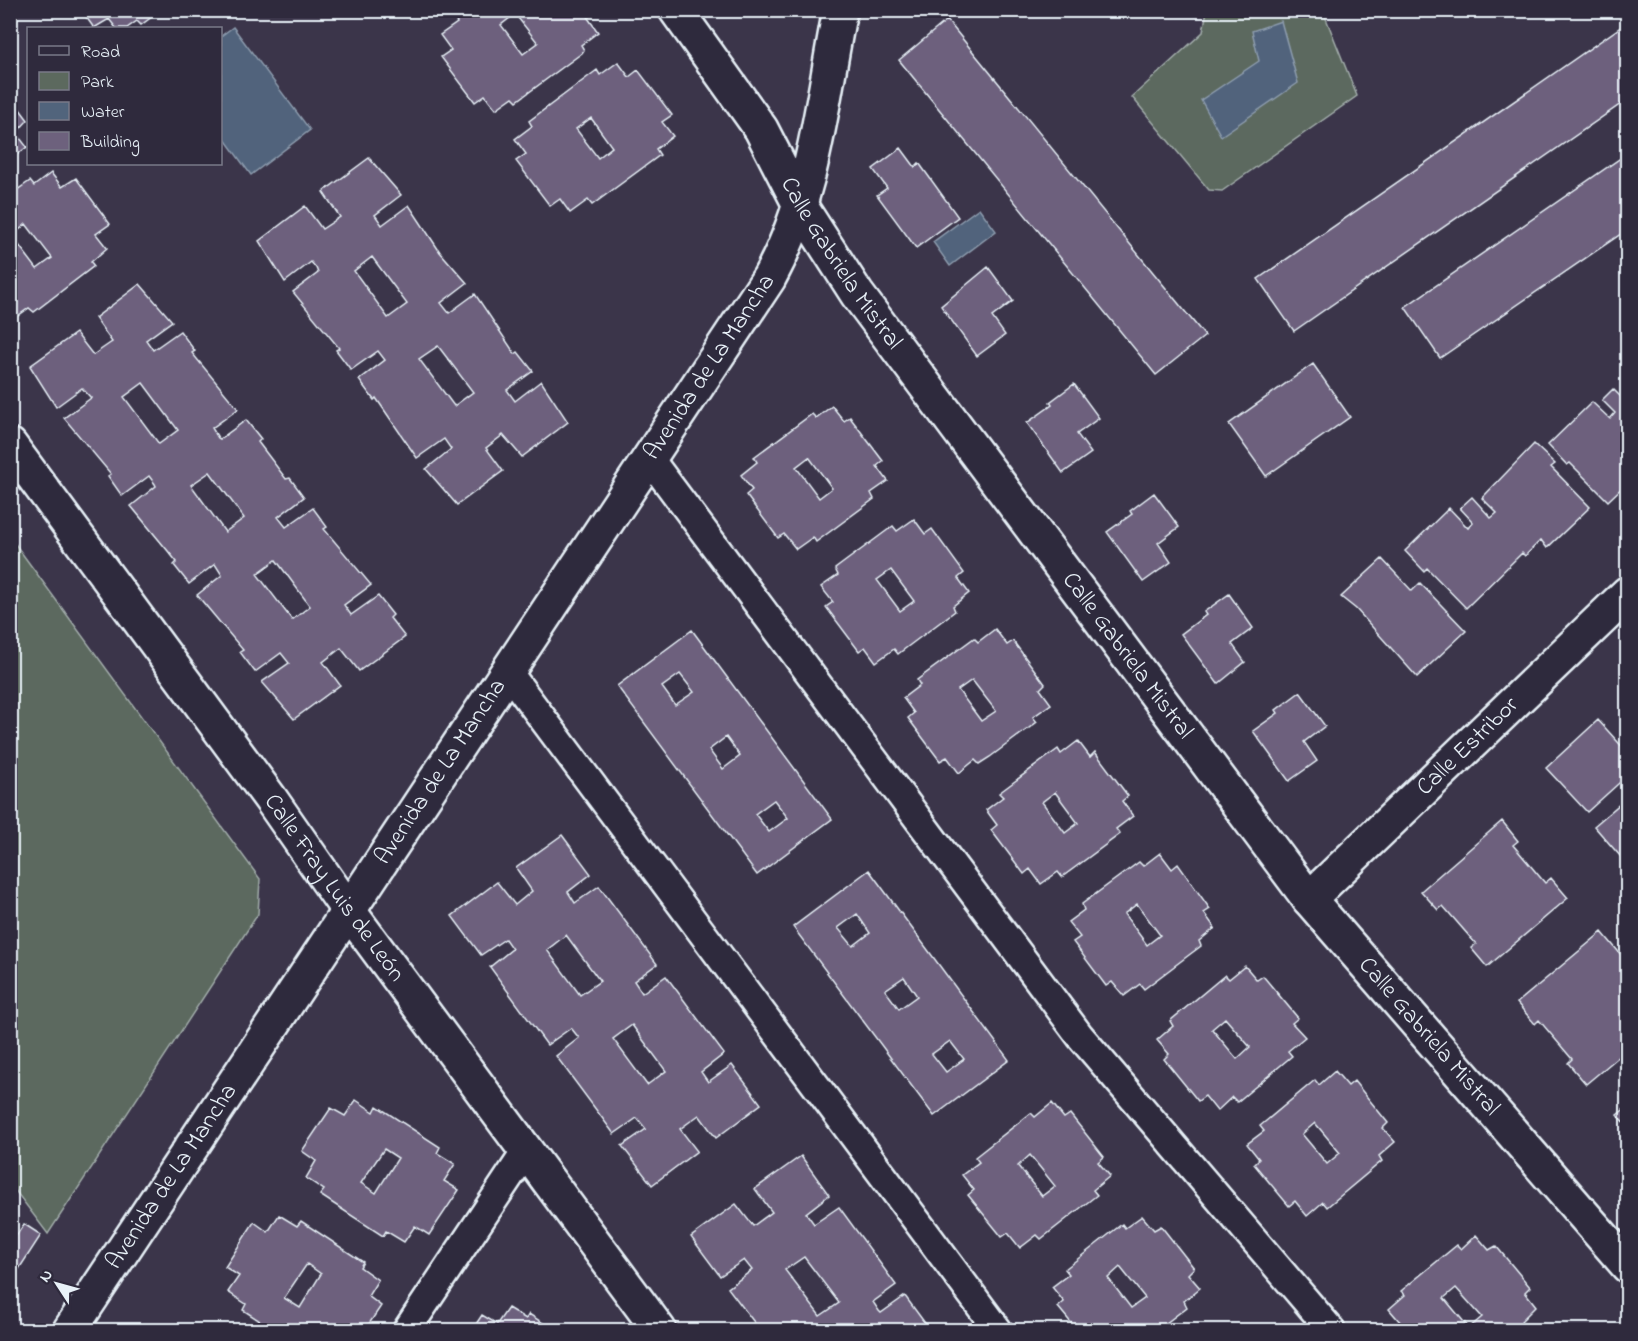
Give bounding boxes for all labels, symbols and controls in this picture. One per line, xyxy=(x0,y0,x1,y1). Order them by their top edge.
legend xyxy=(27,27,222,165)
text: Road xyxy=(81,40,120,66)
text: Park xyxy=(81,70,114,96)
text: Water xyxy=(81,100,125,126)
text: Building xyxy=(80,130,140,157)
street label: Calle Gabriela Mistral xyxy=(771,171,911,357)
street label: Avenida de La Mancha xyxy=(635,267,784,467)
street label: Calle Gabriela Mistral xyxy=(1053,565,1201,747)
street label: Avenida de La Mancha xyxy=(366,672,515,872)
street label: Calle Estribor xyxy=(1409,689,1527,804)
street label: Calle Fray Luis de León xyxy=(255,787,413,990)
street label: Calle Gabriela Mistral xyxy=(1350,949,1508,1124)
street label: Avenida de La Mancha xyxy=(97,1077,246,1277)
north arrow xyxy=(27,1254,87,1314)
text: N xyxy=(34,1265,59,1288)

